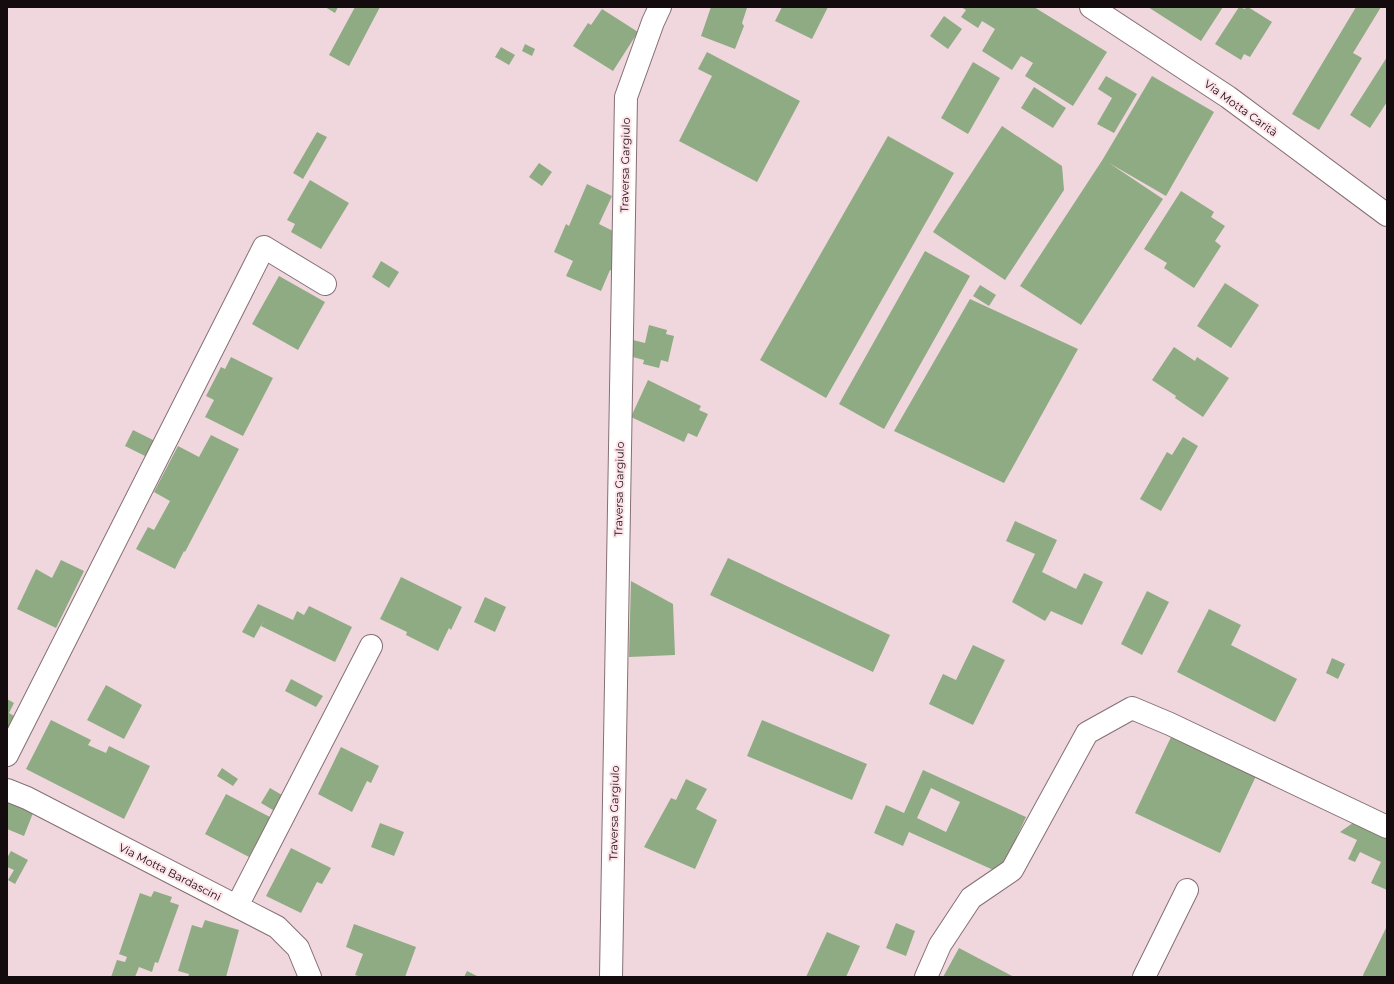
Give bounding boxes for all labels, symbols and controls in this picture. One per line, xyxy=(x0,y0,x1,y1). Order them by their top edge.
street label: Via Motta Carità xyxy=(1202,77,1280,139)
street label: Traversa Gargiulo xyxy=(617,117,633,213)
street label: Traversa Gargiulo xyxy=(611,441,627,537)
street label: Traversa Gargiulo xyxy=(606,765,622,861)
street label: Via Motta Bardascini xyxy=(116,840,224,904)

